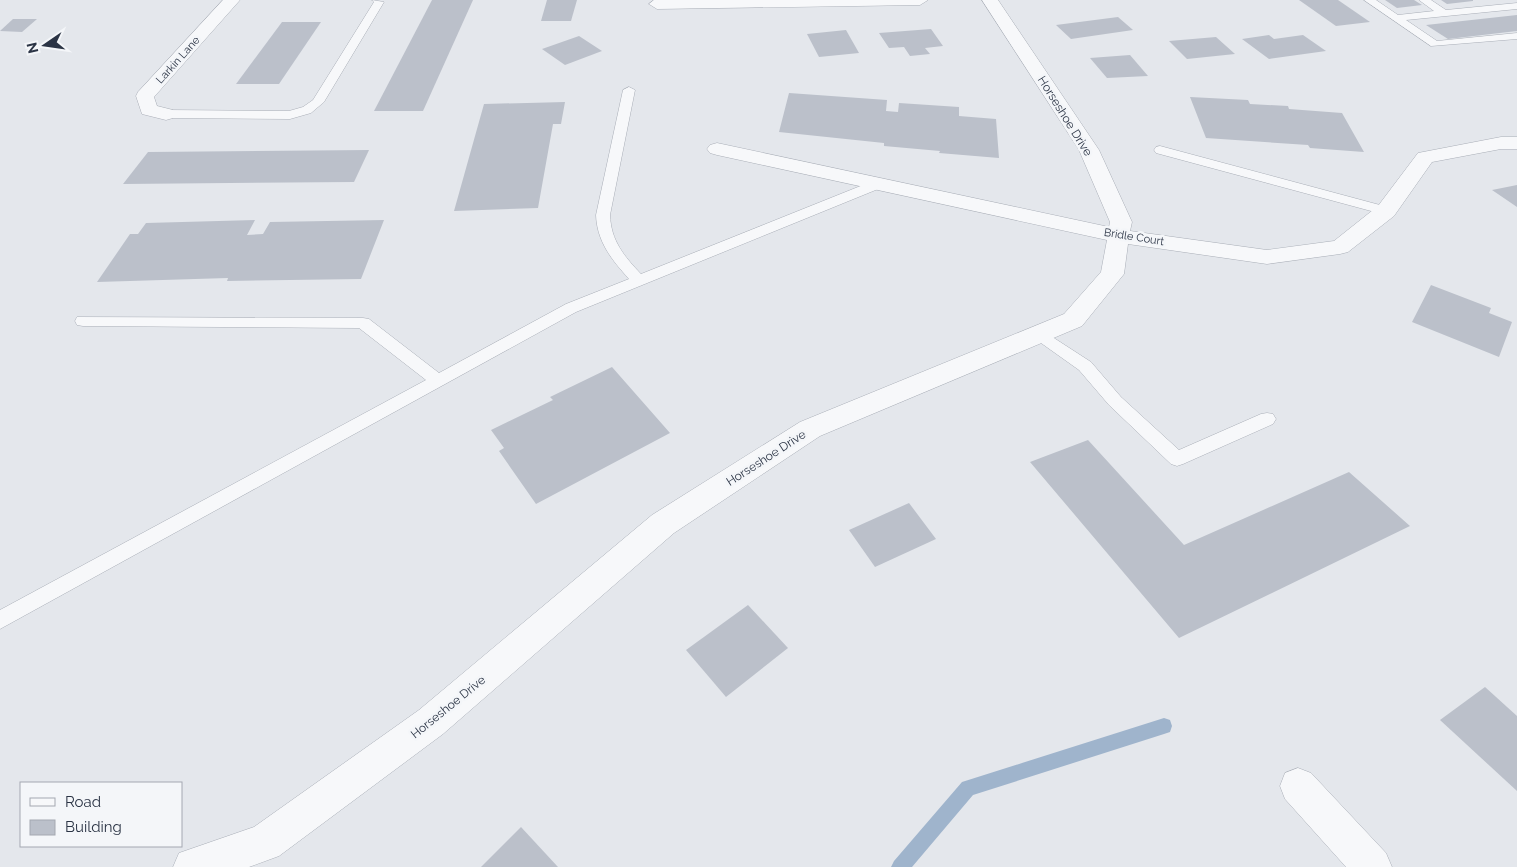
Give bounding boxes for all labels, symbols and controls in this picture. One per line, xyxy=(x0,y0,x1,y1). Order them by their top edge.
north arrow xyxy=(20,20,70,70)
street label: Larkin Lane xyxy=(153,33,203,86)
text: N xyxy=(23,41,41,55)
street label: Horseshoe Drive xyxy=(1035,73,1095,159)
street label: Bridle Court xyxy=(1103,226,1165,248)
street label: Horseshoe Drive xyxy=(724,427,808,489)
street label: Horseshoe Drive xyxy=(408,673,488,741)
legend xyxy=(20,782,182,847)
text: Road xyxy=(65,793,101,811)
text: Building xyxy=(65,818,122,836)

